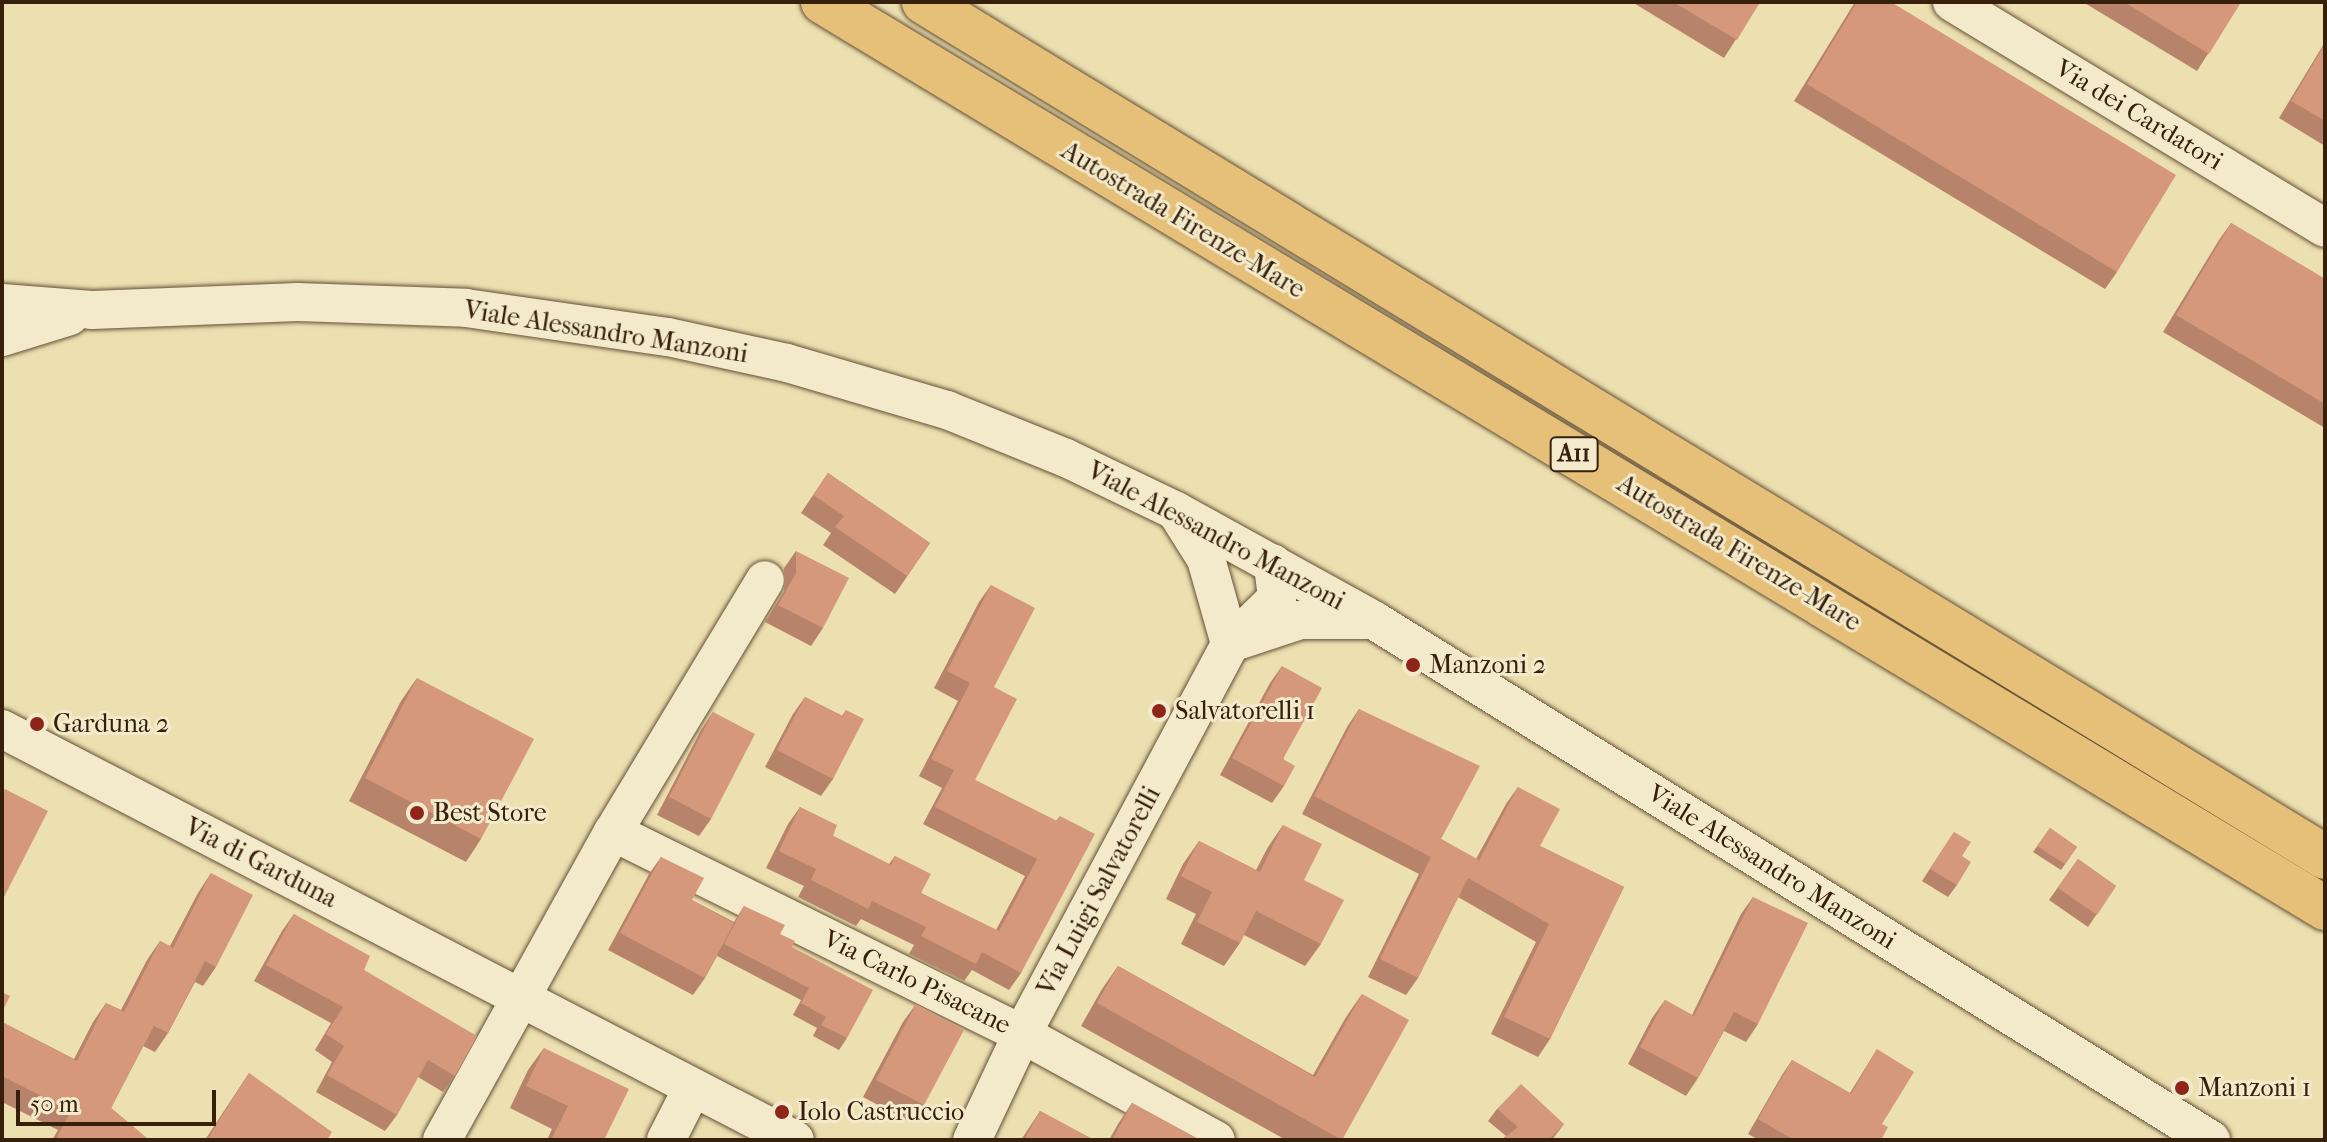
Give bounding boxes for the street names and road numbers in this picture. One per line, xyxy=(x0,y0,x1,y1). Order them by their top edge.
street label: Via dei Cardatori xyxy=(2050,53,2228,177)
street label: Autostrada Firenze-Mare xyxy=(1056,135,1310,305)
street label: Viale Alessandro Manzoni xyxy=(462,294,750,370)
road number: A11 xyxy=(1548,434,1600,474)
street label: Viale Alessandro Manzoni xyxy=(1082,455,1350,617)
street label: Autostrada Firenze-Mare xyxy=(1612,468,1866,638)
street label: Viale Alessandro Manzoni xyxy=(1642,778,1902,956)
street label: Via Luigi Salvatorelli xyxy=(1031,781,1167,1001)
street label: Via di Garduna xyxy=(180,811,342,915)
street label: Via Carlo Pisacane xyxy=(818,923,1016,1041)

